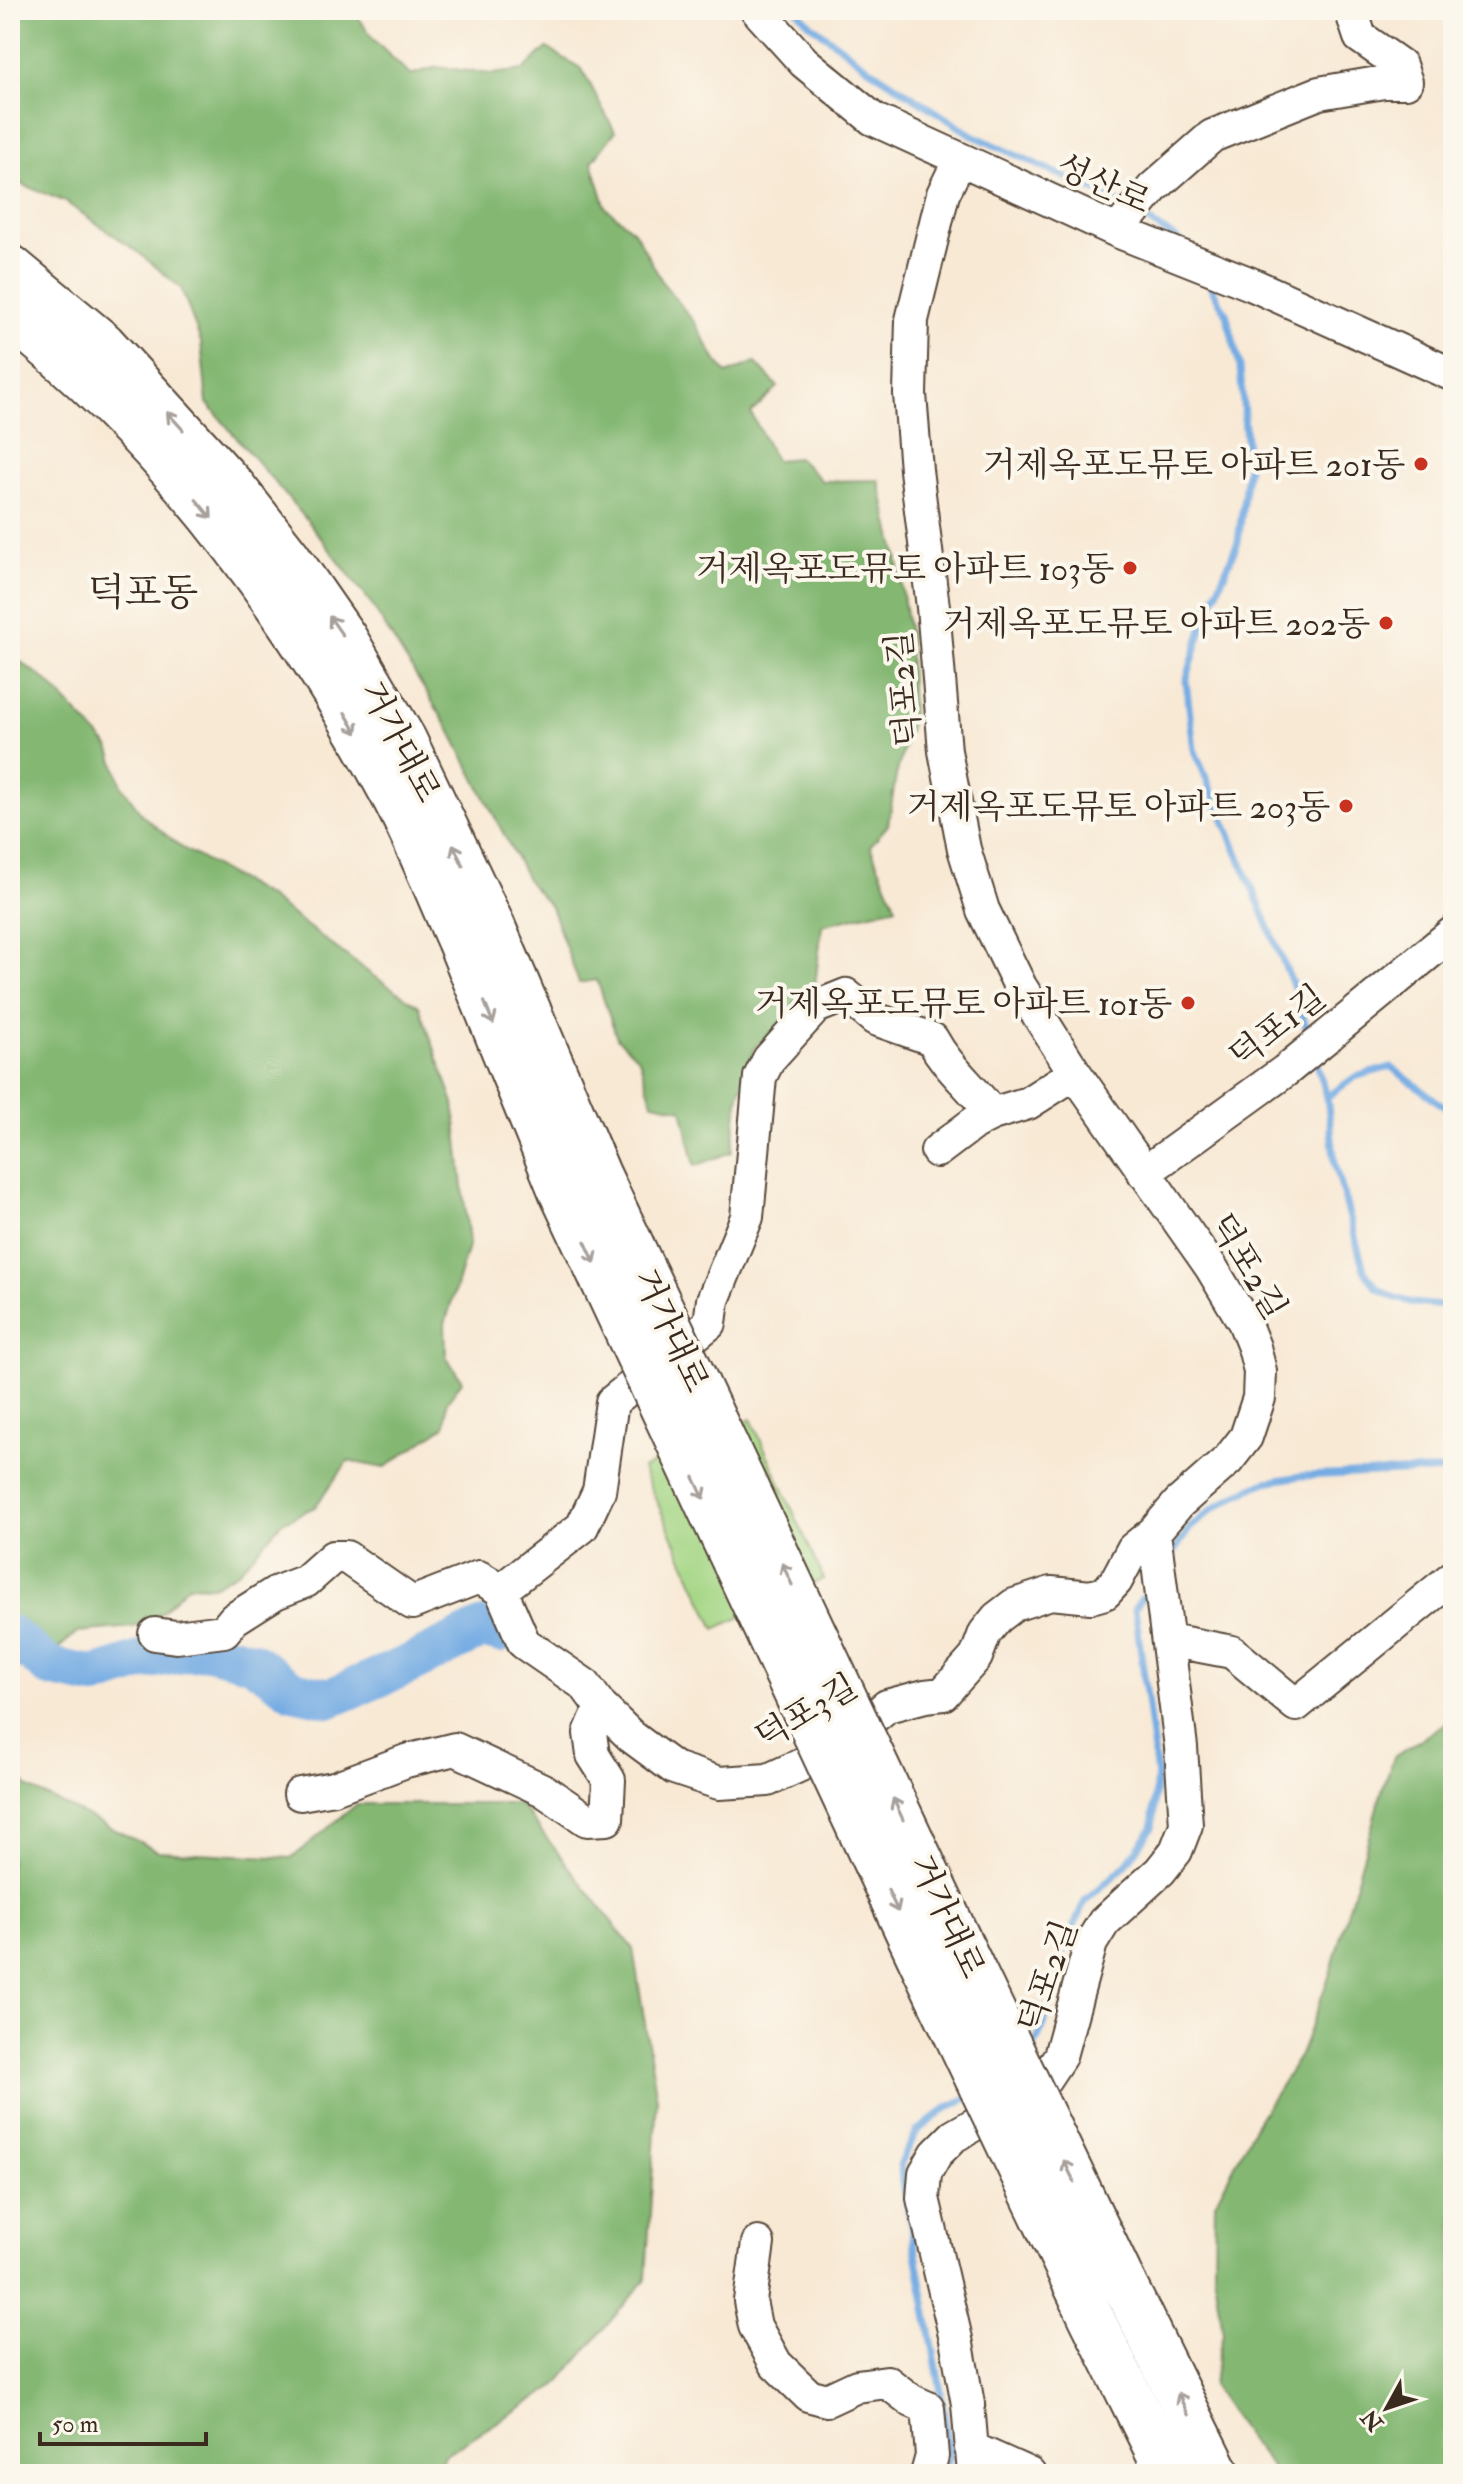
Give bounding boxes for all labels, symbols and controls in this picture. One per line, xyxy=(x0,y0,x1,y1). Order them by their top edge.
street label: 성산로 xyxy=(1050,145,1157,224)
one-way arrow xyxy=(167,412,185,432)
place label: 거제옥포도뮤토 아파트 201동 xyxy=(983,444,1405,487)
marker: 거제옥포도뮤토 아파트 201동 xyxy=(1412,455,1430,473)
one-way arrow xyxy=(195,498,213,518)
place label: 거제옥포도뮤토 아파트 103동 xyxy=(696,548,1114,591)
marker: 거제옥포도뮤토 아파트 103동 xyxy=(1121,559,1139,577)
district label: 덕포동 xyxy=(88,569,198,617)
place label: 거제옥포도뮤토 아파트 202동 xyxy=(943,603,1370,646)
marker: 거제옥포도뮤토 아파트 202동 xyxy=(1377,614,1395,632)
one-way arrow xyxy=(328,615,344,637)
street label: 덕포2길 xyxy=(878,629,931,748)
street label: 거가대로 xyxy=(350,674,450,810)
one-way arrow xyxy=(343,711,359,734)
place label: 거제옥포도뮤토 아파트 203동 xyxy=(907,786,1330,829)
marker: 거제옥포도뮤토 아파트 203동 xyxy=(1337,797,1355,815)
one-way arrow xyxy=(450,843,465,867)
street label: 덕포1길 xyxy=(1221,976,1335,1078)
place label: 거제옥포도뮤토 아파트 101동 xyxy=(755,983,1172,1026)
marker: 거제옥포도뮤토 아파트 101동 xyxy=(1179,994,1197,1012)
one-way arrow xyxy=(483,1000,497,1025)
street label: 덕포2길 xyxy=(1199,1206,1296,1327)
one-way arrow xyxy=(583,1240,598,1264)
street label: 거가대로 xyxy=(623,1262,718,1399)
one-way arrow xyxy=(693,1475,708,1499)
one-way arrow xyxy=(779,1562,794,1586)
street label: 덕포3길 xyxy=(748,1665,866,1759)
one-way arrow xyxy=(889,1798,904,1822)
street label: 거가대로 xyxy=(899,1848,994,1985)
one-way arrow xyxy=(886,1888,901,1912)
street label: 덕포2길 xyxy=(1009,1915,1088,2038)
one-way arrow xyxy=(1061,2159,1076,2183)
north arrow xyxy=(1347,2368,1427,2448)
one-way arrow xyxy=(1175,2393,1191,2417)
scale bar xyxy=(40,2396,206,2446)
text: N xyxy=(1355,2403,1390,2438)
text: 50 m xyxy=(52,2409,99,2440)

